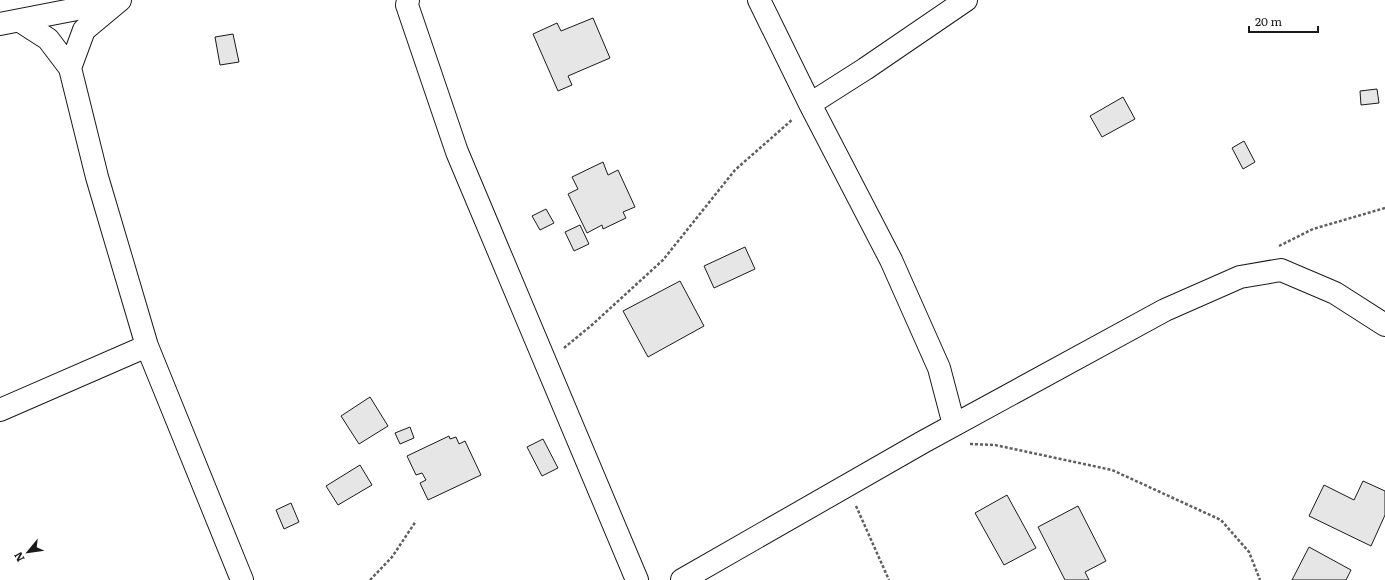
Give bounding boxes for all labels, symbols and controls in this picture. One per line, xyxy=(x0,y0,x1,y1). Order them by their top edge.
scale bar xyxy=(1249,8,1318,34)
text: 20 m xyxy=(1255,12,1282,30)
north arrow xyxy=(8,532,48,572)
text: N xyxy=(9,549,28,565)

